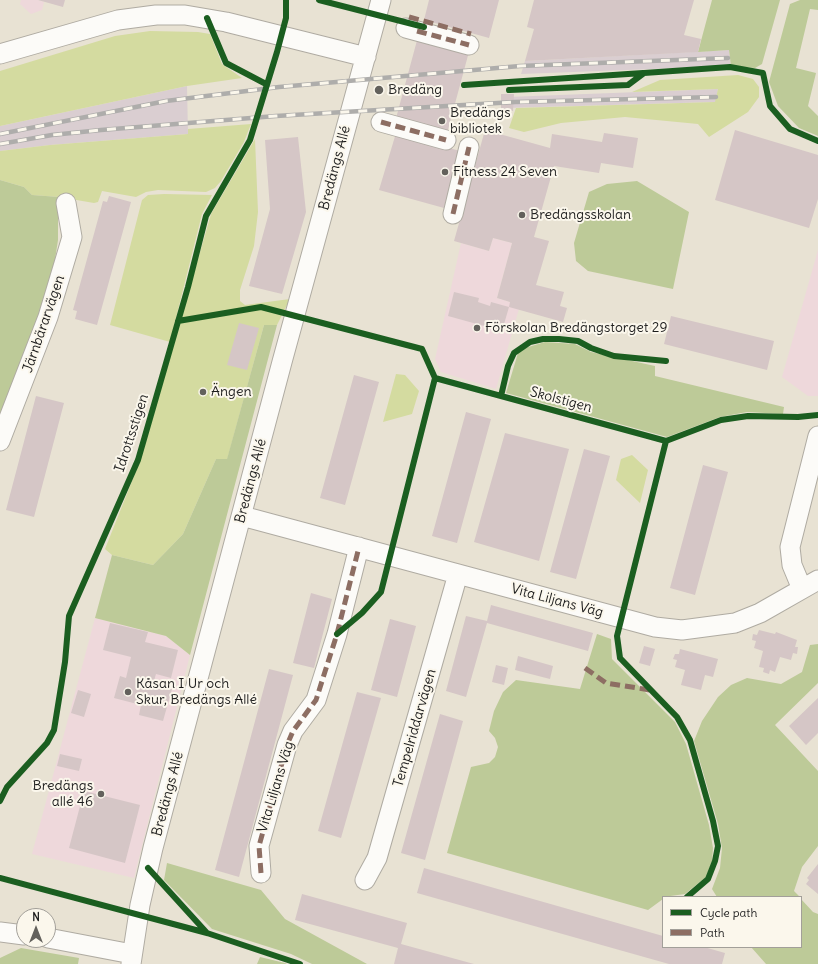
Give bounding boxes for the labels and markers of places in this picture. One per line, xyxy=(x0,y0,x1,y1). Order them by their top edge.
place label: Bredäng xyxy=(388,82,442,98)
marker: Bredäng xyxy=(373,84,385,96)
place label: Bredängs bibliotek xyxy=(450,105,511,138)
marker: Bredängs bibliotek xyxy=(437,116,447,126)
place label: Fitness 24 Seven xyxy=(453,164,557,180)
marker: Fitness 24 Seven xyxy=(440,167,450,177)
place label: Bredängsskolan xyxy=(530,207,631,223)
marker: Bredängsskolan xyxy=(517,210,527,220)
place label: Förskolan Bredängstorget 29 xyxy=(485,320,668,336)
marker: Förskolan Bredängstorget 29 xyxy=(472,323,482,333)
place label: Ängen xyxy=(211,384,252,400)
marker: Ängen xyxy=(198,387,208,397)
place label: Kåsan I Ur och Skur, Bredängs Allé xyxy=(136,676,257,708)
marker: Kåsan I Ur och Skur, Bredängs Allé xyxy=(123,687,133,697)
place label: Bredängs allé 46 xyxy=(32,778,93,810)
marker: Bredängs allé 46 xyxy=(96,789,106,799)

